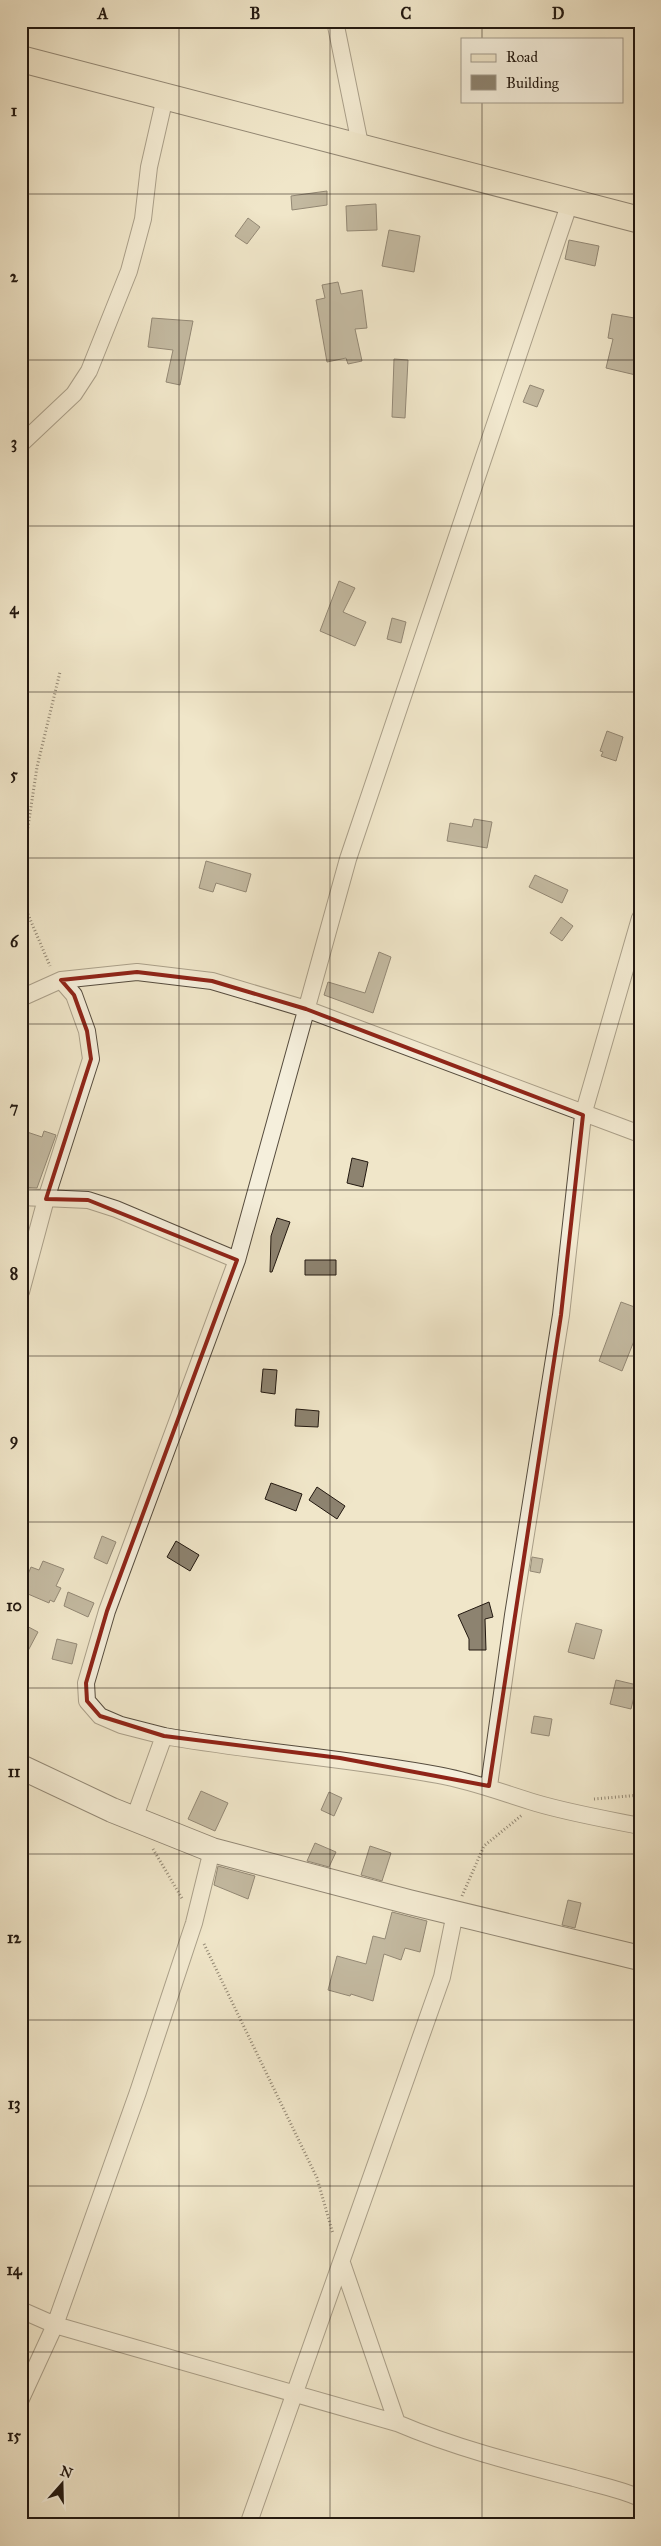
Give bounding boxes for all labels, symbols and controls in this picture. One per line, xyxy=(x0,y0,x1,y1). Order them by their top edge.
text: A xyxy=(97,4,109,23)
text: B xyxy=(250,4,260,23)
text: C xyxy=(401,4,412,23)
text: D xyxy=(552,4,565,23)
legend xyxy=(461,38,624,102)
text: Road xyxy=(506,48,538,66)
text: Building xyxy=(506,74,560,92)
text: 1 xyxy=(11,101,18,120)
text: 2 xyxy=(10,267,19,286)
text: 3 xyxy=(11,433,17,453)
text: 4 xyxy=(10,599,20,619)
text: 5 xyxy=(10,765,18,784)
text: 6 xyxy=(10,932,19,951)
text: 7 xyxy=(10,1098,19,1117)
text: 8 xyxy=(10,1264,18,1283)
text: 9 xyxy=(10,1430,18,1450)
text: 10 xyxy=(6,1596,22,1615)
text: 11 xyxy=(8,1762,21,1781)
text: 12 xyxy=(7,1928,22,1947)
text: 13 xyxy=(8,2094,20,2114)
text: 14 xyxy=(6,2260,23,2280)
text: 15 xyxy=(7,2426,21,2445)
north arrow xyxy=(38,2458,88,2508)
text: N xyxy=(58,2462,75,2482)

